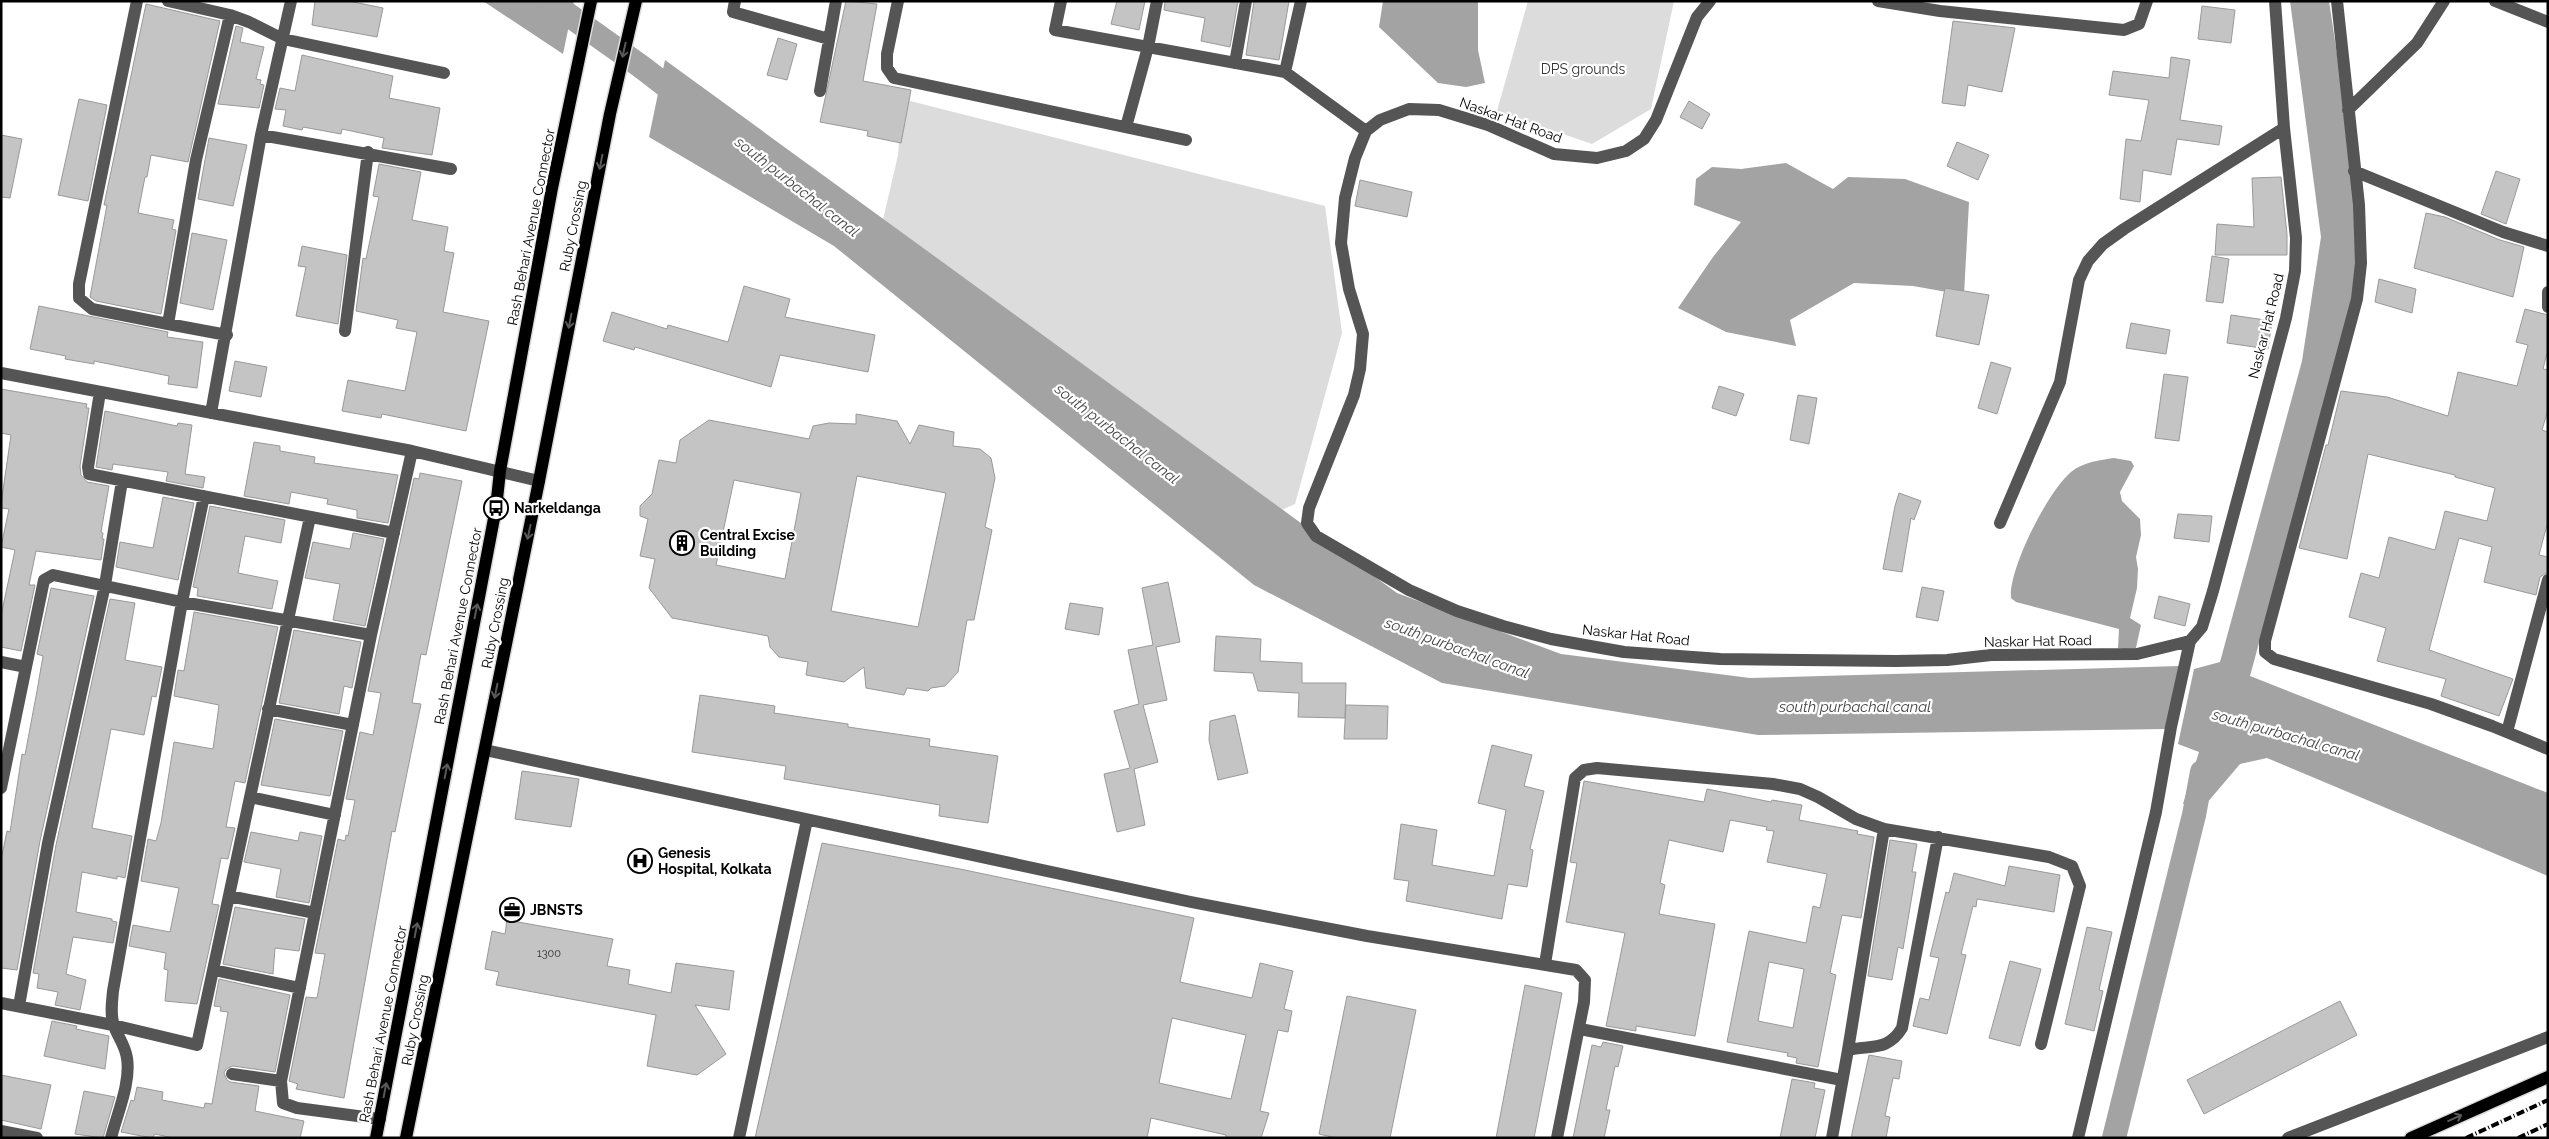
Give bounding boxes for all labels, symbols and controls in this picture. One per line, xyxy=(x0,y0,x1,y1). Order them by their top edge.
one-way arrow xyxy=(619,42,628,58)
park label: DPS grounds xyxy=(1541,61,1625,77)
street label: Naskar Hat Road xyxy=(1458,94,1564,146)
street label: Rash Behari Avenue Connector xyxy=(504,127,558,327)
water label: south purbachal canal xyxy=(731,132,863,241)
one-way arrow xyxy=(595,153,605,169)
street label: Ruby Crossing xyxy=(556,179,590,273)
street label: Naskar Hat Road xyxy=(2245,272,2287,380)
one-way arrow xyxy=(564,313,574,329)
water label: south purbachal canal xyxy=(1051,379,1183,488)
bus stop icon: Narkeldanga xyxy=(483,495,509,521)
place label: Narkeldanga xyxy=(514,500,601,516)
one-way arrow xyxy=(523,524,533,540)
street label: Rash Behari Avenue Connector xyxy=(431,526,485,726)
place label: Central Excise Building xyxy=(700,527,795,559)
building icon: Central Excise Building xyxy=(669,530,695,556)
street label: Ruby Crossing xyxy=(478,576,512,670)
one-way arrow xyxy=(472,603,482,619)
water label: south purbachal canal xyxy=(1381,613,1532,682)
street label: Naskar Hat Road xyxy=(1581,621,1691,649)
street label: Naskar Hat Road xyxy=(1984,632,2092,650)
one-way arrow xyxy=(491,683,501,699)
water label: south purbachal canal xyxy=(1778,698,1931,716)
water label: south purbachal canal xyxy=(2209,705,2362,765)
one-way arrow xyxy=(442,763,451,779)
place label: Genesis Hospital, Kolkata xyxy=(658,845,772,877)
hospital icon: Genesis Hospital, Kolkata xyxy=(627,848,653,874)
office icon: JBNSTS xyxy=(499,897,525,923)
place label: JBNSTS xyxy=(530,902,583,918)
one-way arrow xyxy=(411,923,421,939)
street label: Rash Behari Avenue Connector xyxy=(356,924,410,1124)
house number: 1300 xyxy=(537,947,561,960)
street label: Ruby Crossing xyxy=(398,973,432,1067)
one-way arrow xyxy=(381,1082,391,1098)
one-way arrow xyxy=(2447,1113,2462,1123)

